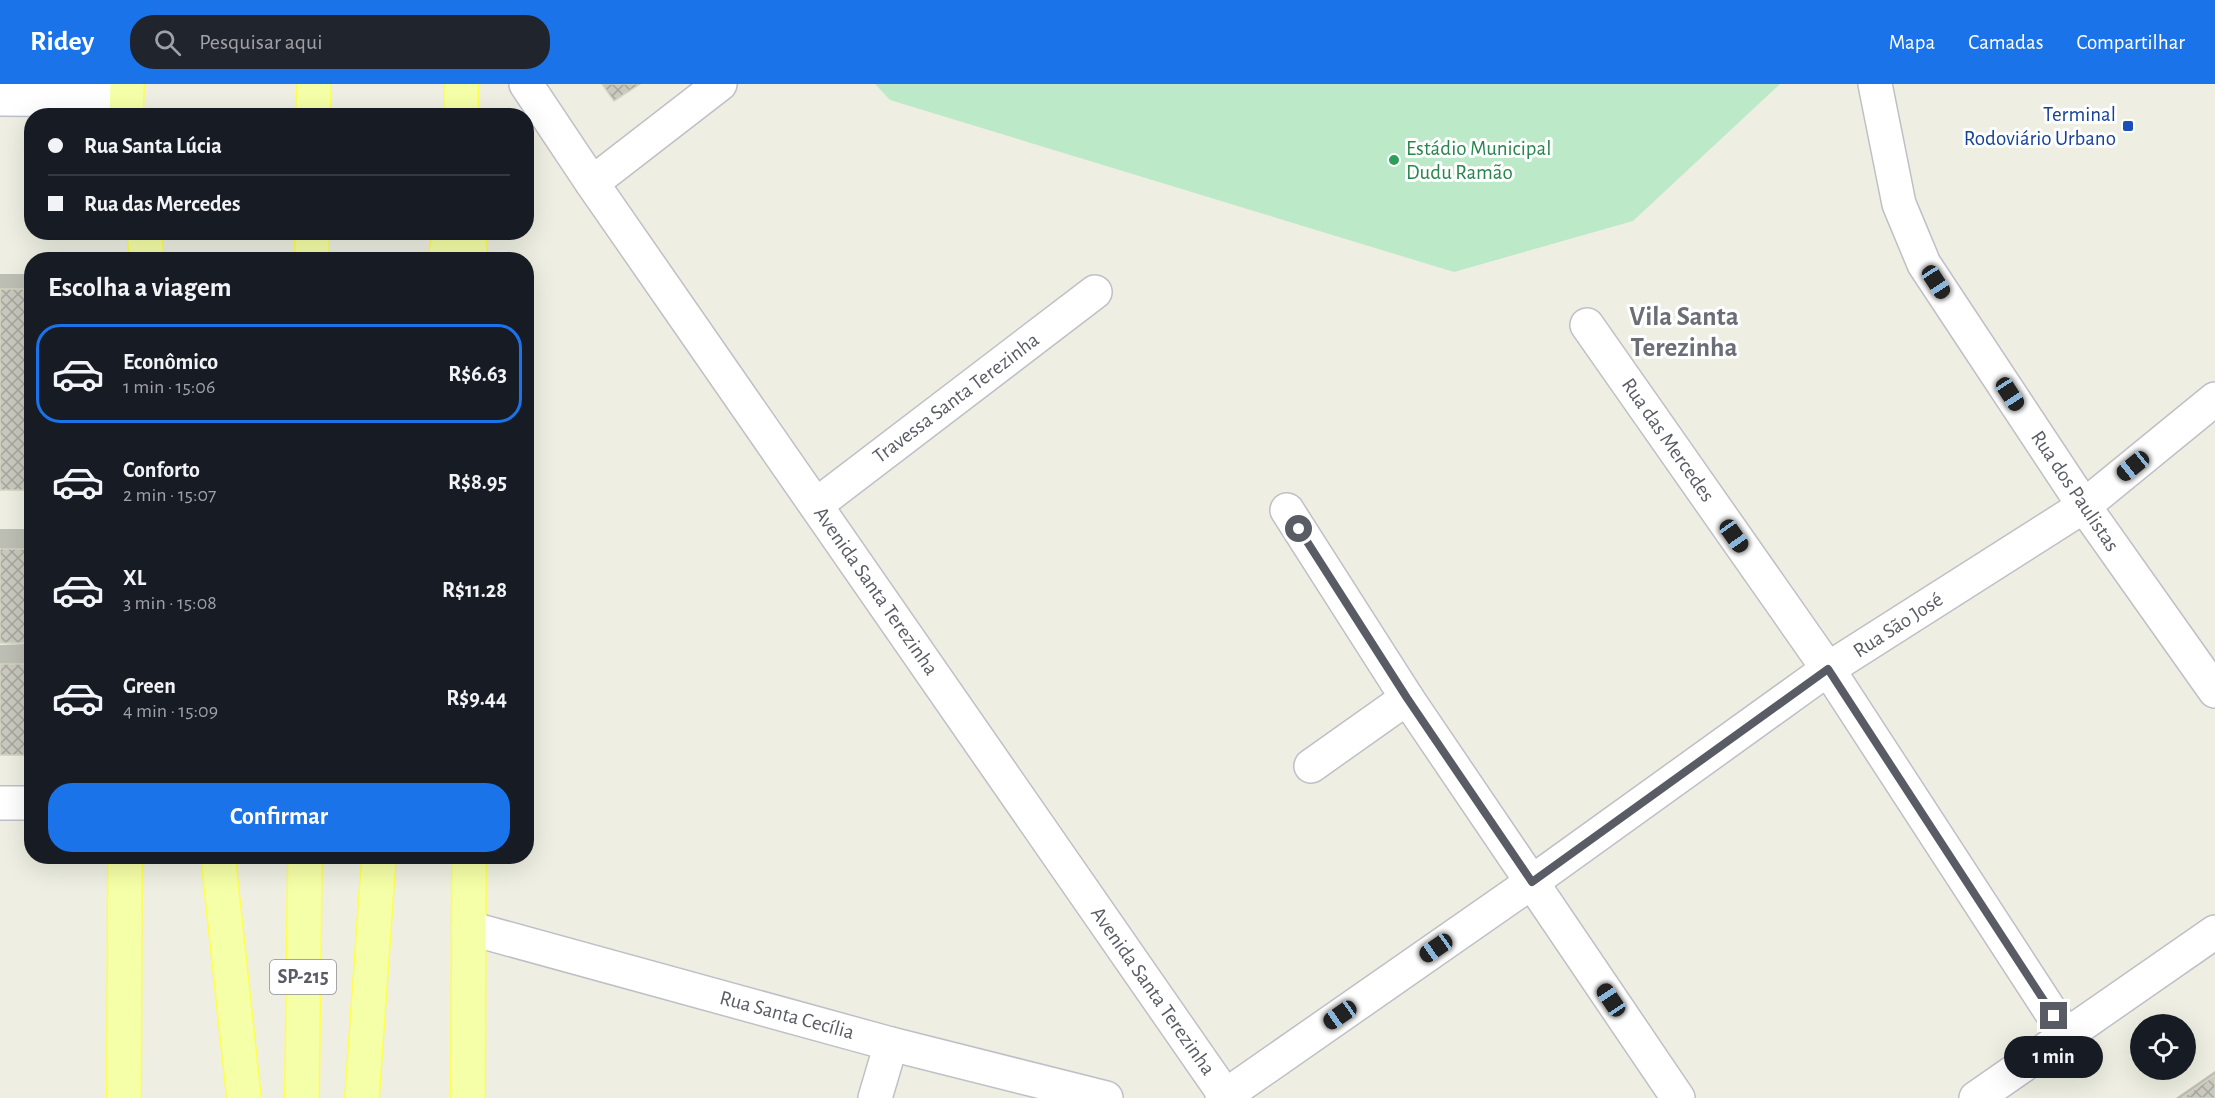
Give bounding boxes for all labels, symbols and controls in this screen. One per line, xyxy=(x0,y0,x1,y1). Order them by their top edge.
search box xyxy=(130,15,550,69)
icon: search xyxy=(151,26,184,59)
text: Ridey xyxy=(30,28,94,56)
text: Pesquisar aqui xyxy=(199,31,323,53)
text: Mapa xyxy=(1889,32,1935,53)
text: Camadas xyxy=(1968,32,2043,53)
text: Compartilhar xyxy=(2076,32,2185,53)
place label: Terminal Rodoviário Urbano xyxy=(1964,104,2116,149)
marker: Terminal Rodoviário Urbano xyxy=(2121,119,2135,133)
text: Rua Santa Lúcia xyxy=(84,135,222,157)
place label: Estádio Municipal Dudu Ramão xyxy=(1406,138,1551,183)
marker: Estádio Municipal Dudu Ramão xyxy=(1387,153,1401,167)
text: Rua das Mercedes xyxy=(84,193,240,215)
car xyxy=(1919,262,1953,302)
text: Escolha a viagem xyxy=(48,274,231,301)
district label: Vila Santa Terezinha xyxy=(1629,303,1739,361)
street label: Travessa Santa Terezinha xyxy=(869,329,1043,467)
icon: car xyxy=(51,347,105,401)
text: Econômico xyxy=(123,351,218,373)
text: R$6.63 xyxy=(448,363,507,385)
street label: Rua das Mercedes xyxy=(1618,374,1718,506)
car xyxy=(1993,374,2027,414)
text: 1 min · 15:06 xyxy=(123,377,215,397)
street label: Rua dos Paulistas xyxy=(2027,427,2123,555)
car xyxy=(2113,448,2153,484)
icon: car xyxy=(51,455,105,509)
text: Conforto xyxy=(123,459,200,481)
text: R$8.95 xyxy=(448,471,507,493)
text: 2 min · 15:07 xyxy=(123,485,216,505)
street label: Avenida Santa Terezinha xyxy=(810,503,942,679)
route start xyxy=(1285,515,1312,542)
car xyxy=(1716,516,1752,556)
icon: car xyxy=(51,563,105,617)
text: XL xyxy=(123,567,146,589)
text: R$11.28 xyxy=(442,579,507,601)
street label: Rua São José xyxy=(1850,588,1946,662)
text: 3 min · 15:08 xyxy=(123,593,217,613)
icon: car xyxy=(51,671,105,725)
text: Green xyxy=(123,675,176,697)
text: R$9.44 xyxy=(446,687,507,709)
text: 4 min · 15:09 xyxy=(123,701,218,721)
button: Confirmar xyxy=(48,783,510,852)
street label: Avenida Santa Terezinha xyxy=(1087,903,1219,1079)
car xyxy=(1416,930,1456,966)
road number: SP-215 xyxy=(270,960,336,994)
car xyxy=(1593,980,1629,1020)
street label: Rua Santa Cecília xyxy=(718,987,857,1043)
car xyxy=(1320,997,1360,1033)
route end xyxy=(2040,1002,2067,1029)
map controls xyxy=(2130,1014,2196,1080)
button: locate xyxy=(2130,1014,2196,1080)
callout: 1 min xyxy=(2004,1037,2104,1079)
text: 1 min xyxy=(2032,1047,2075,1067)

